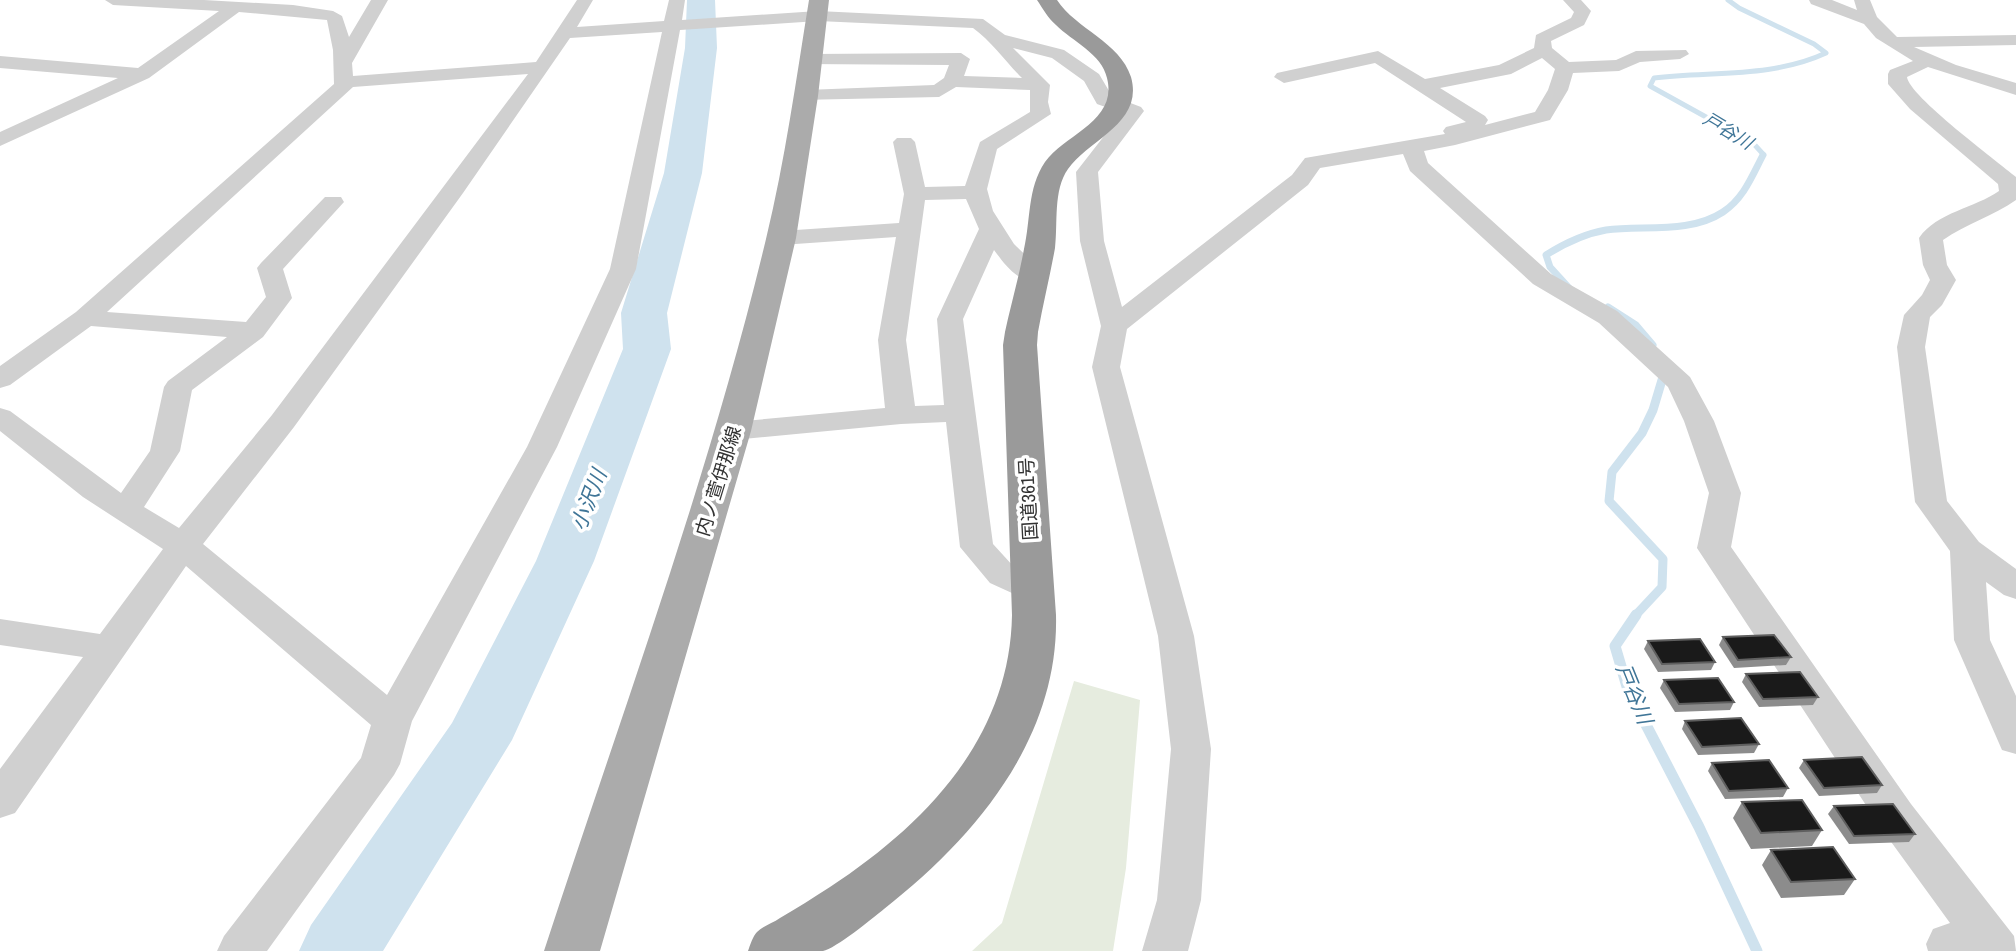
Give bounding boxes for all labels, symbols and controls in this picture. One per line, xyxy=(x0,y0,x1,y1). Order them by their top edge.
water label: 戸谷川 xyxy=(1699,106,1760,156)
street label: 内ノ萱伊那線 xyxy=(689,423,747,539)
street label: 国道361号 xyxy=(1013,457,1043,541)
water label: 小沢川 xyxy=(564,463,614,534)
water label: 戸谷川 xyxy=(1609,659,1660,730)

